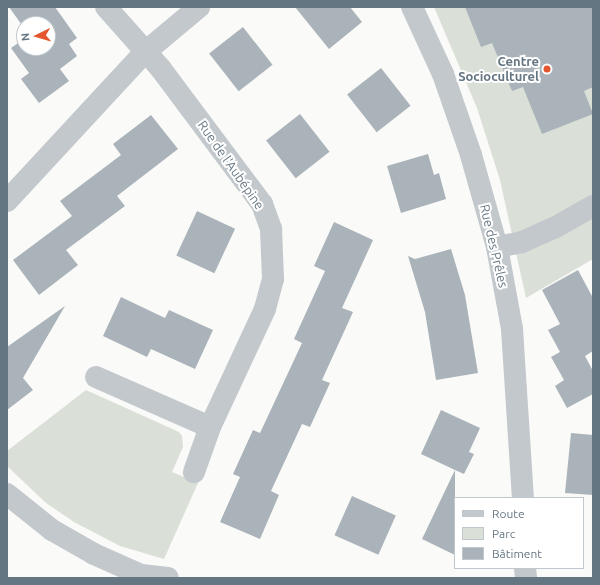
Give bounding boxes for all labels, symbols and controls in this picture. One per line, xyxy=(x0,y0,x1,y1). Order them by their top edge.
north arrow xyxy=(16,16,56,56)
text: N xyxy=(19,32,31,42)
place label: Centre Socioculturel xyxy=(458,54,539,85)
marker: Centre Socioculturel xyxy=(542,64,552,74)
street label: Rue de l'Aubépine xyxy=(194,117,268,213)
street label: Rue des Prêles xyxy=(477,203,511,289)
legend xyxy=(454,497,584,569)
text: Route xyxy=(492,507,525,520)
text: Parc xyxy=(492,527,515,540)
text: Bâtiment xyxy=(492,547,542,560)

